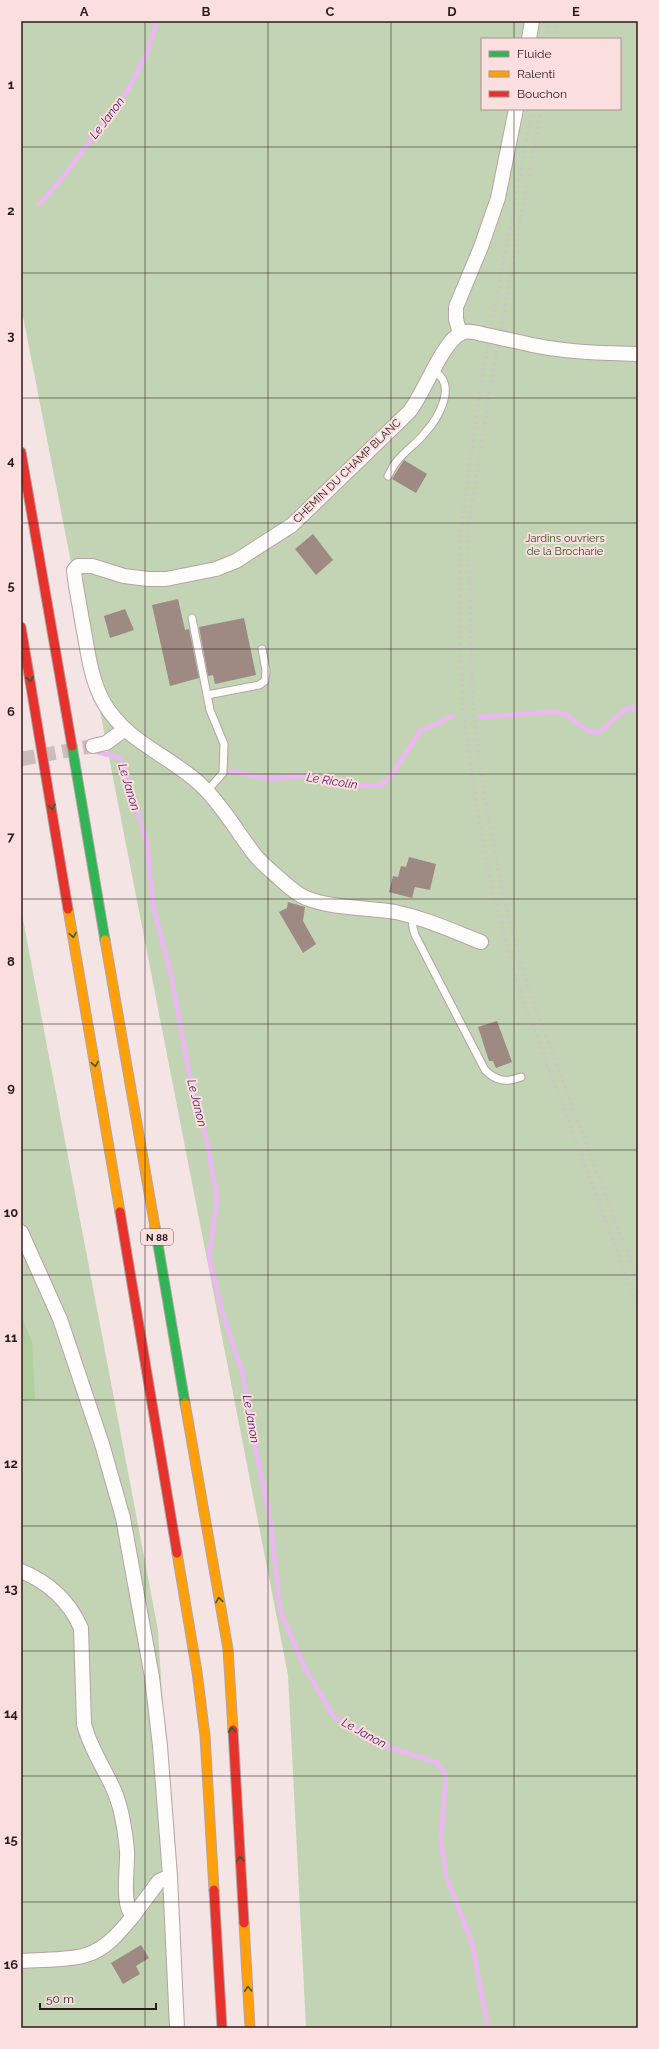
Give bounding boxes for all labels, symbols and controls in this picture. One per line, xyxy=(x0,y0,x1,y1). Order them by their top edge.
text: A xyxy=(80,4,89,19)
text: B xyxy=(202,4,211,19)
text: C xyxy=(326,4,335,19)
text: D xyxy=(447,4,457,19)
text: E xyxy=(572,4,580,19)
legend xyxy=(481,38,621,110)
text: Fluide xyxy=(517,47,552,61)
text: Ralenti xyxy=(517,67,555,81)
text: 1 xyxy=(8,77,15,92)
text: Bouchon xyxy=(517,87,567,101)
water label: Le Janon xyxy=(87,94,127,142)
text: 2 xyxy=(7,203,15,218)
text: 3 xyxy=(7,328,15,343)
street label: CHEMIN DU CHAMP BLANC xyxy=(291,416,404,526)
text: 4 xyxy=(7,453,15,468)
park label: Jardins ouvriers de la Brocharie xyxy=(525,532,605,558)
text: 5 xyxy=(7,578,15,593)
one-way arrow xyxy=(25,676,34,682)
text: 6 xyxy=(7,704,15,719)
water label: Le Janon xyxy=(115,762,143,813)
water label: Le Ricolin xyxy=(305,770,359,792)
one-way arrow xyxy=(47,804,55,810)
text: 7 xyxy=(7,829,15,844)
one-way arrow xyxy=(68,932,77,938)
text: 8 xyxy=(7,954,15,969)
one-way arrow xyxy=(90,1060,99,1067)
water label: Le Janon xyxy=(184,1078,210,1129)
text: 9 xyxy=(7,1080,15,1095)
text: 10 xyxy=(4,1205,18,1220)
road number: N 88 xyxy=(141,1229,173,1245)
text: 11 xyxy=(5,1330,18,1345)
water label: Le Janon xyxy=(240,1394,262,1444)
text: 12 xyxy=(4,1456,18,1471)
text: 13 xyxy=(4,1581,18,1596)
one-way arrow xyxy=(215,1597,224,1604)
text: 14 xyxy=(4,1706,18,1721)
water label: Le Janon xyxy=(339,1715,389,1751)
one-way arrow xyxy=(228,1727,237,1733)
text: 15 xyxy=(4,1832,18,1847)
one-way arrow xyxy=(236,1856,245,1862)
text: 16 xyxy=(4,1957,18,1972)
scale bar xyxy=(40,1985,156,2011)
one-way arrow xyxy=(244,1986,252,1992)
text: 50 m xyxy=(46,1992,74,2006)

